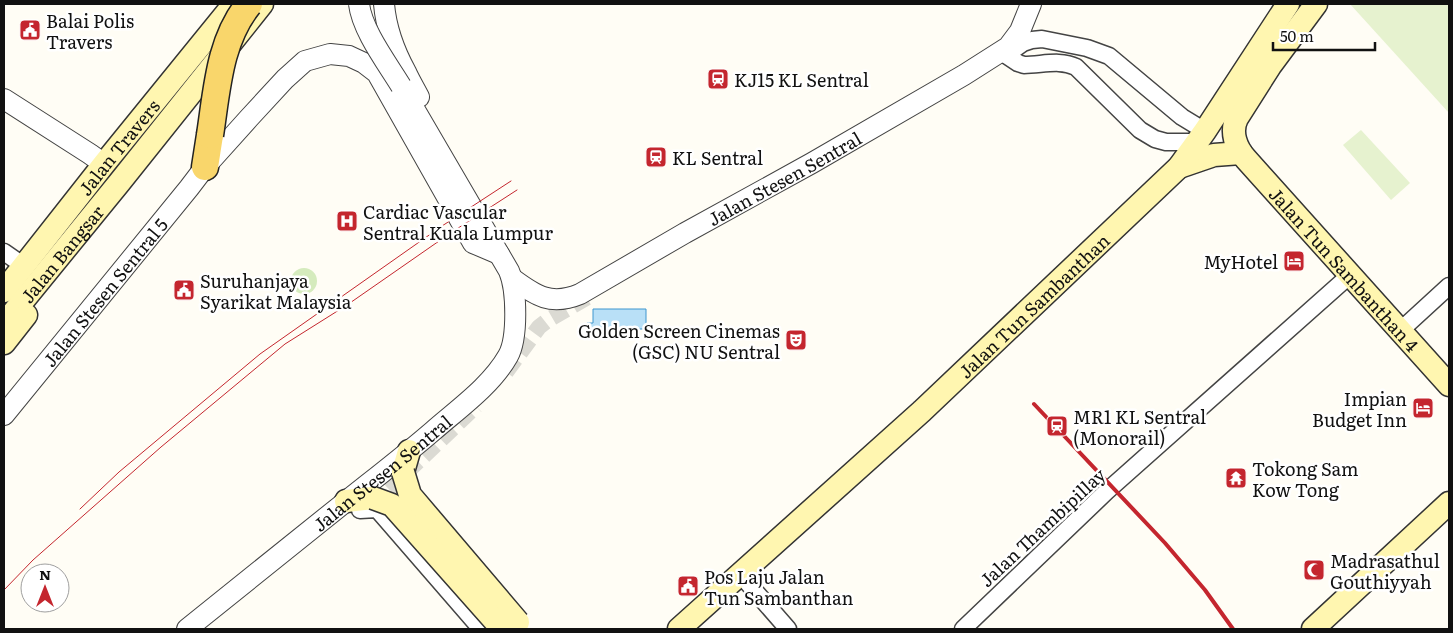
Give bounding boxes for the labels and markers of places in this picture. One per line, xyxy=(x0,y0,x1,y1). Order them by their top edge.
place label: Balai Polis Travers xyxy=(46,7,134,55)
public building icon: Balai Polis Travers xyxy=(18,18,42,42)
place label: KJ15 KL Sentral xyxy=(734,66,869,93)
station icon: KJ15 KL Sentral xyxy=(706,67,730,91)
place label: KL Sentral xyxy=(672,144,763,171)
station icon: KL Sentral xyxy=(644,145,668,169)
place label: Cardiac Vascular Sentral Kuala Lumpur xyxy=(363,198,553,246)
hospital icon: Cardiac Vascular Sentral Kuala Lumpur xyxy=(335,209,359,233)
place label: MyHotel xyxy=(1204,248,1278,275)
hotel icon: MyHotel xyxy=(1282,249,1306,273)
place label: Suruhanjaya Syarikat Malaysia xyxy=(200,267,352,315)
public building icon: Suruhanjaya Syarikat Malaysia xyxy=(172,278,196,302)
place label: Golden Screen Cinemas (GSC) NU Sentral xyxy=(578,317,780,365)
theatre icon: Golden Screen Cinemas (GSC) NU Sentral xyxy=(784,328,808,352)
place label: Impian Budget Inn xyxy=(1312,385,1407,433)
hotel icon: Impian Budget Inn xyxy=(1411,396,1435,420)
place label: MR1 KL Sentral (Monorail) xyxy=(1073,403,1206,451)
station icon: MR1 KL Sentral (Monorail) xyxy=(1045,414,1069,438)
place label: Tokong Sam Kow Tong xyxy=(1252,455,1359,503)
temple icon: Tokong Sam Kow Tong xyxy=(1224,466,1248,490)
place label: Madrasathul Gouthiyyah xyxy=(1330,547,1440,595)
mosque icon: Madrasathul Gouthiyyah xyxy=(1302,558,1326,582)
place label: Pos Laju Jalan Tun Sambanthan xyxy=(704,563,853,611)
public building icon: Pos Laju Jalan Tun Sambanthan xyxy=(676,574,700,598)

